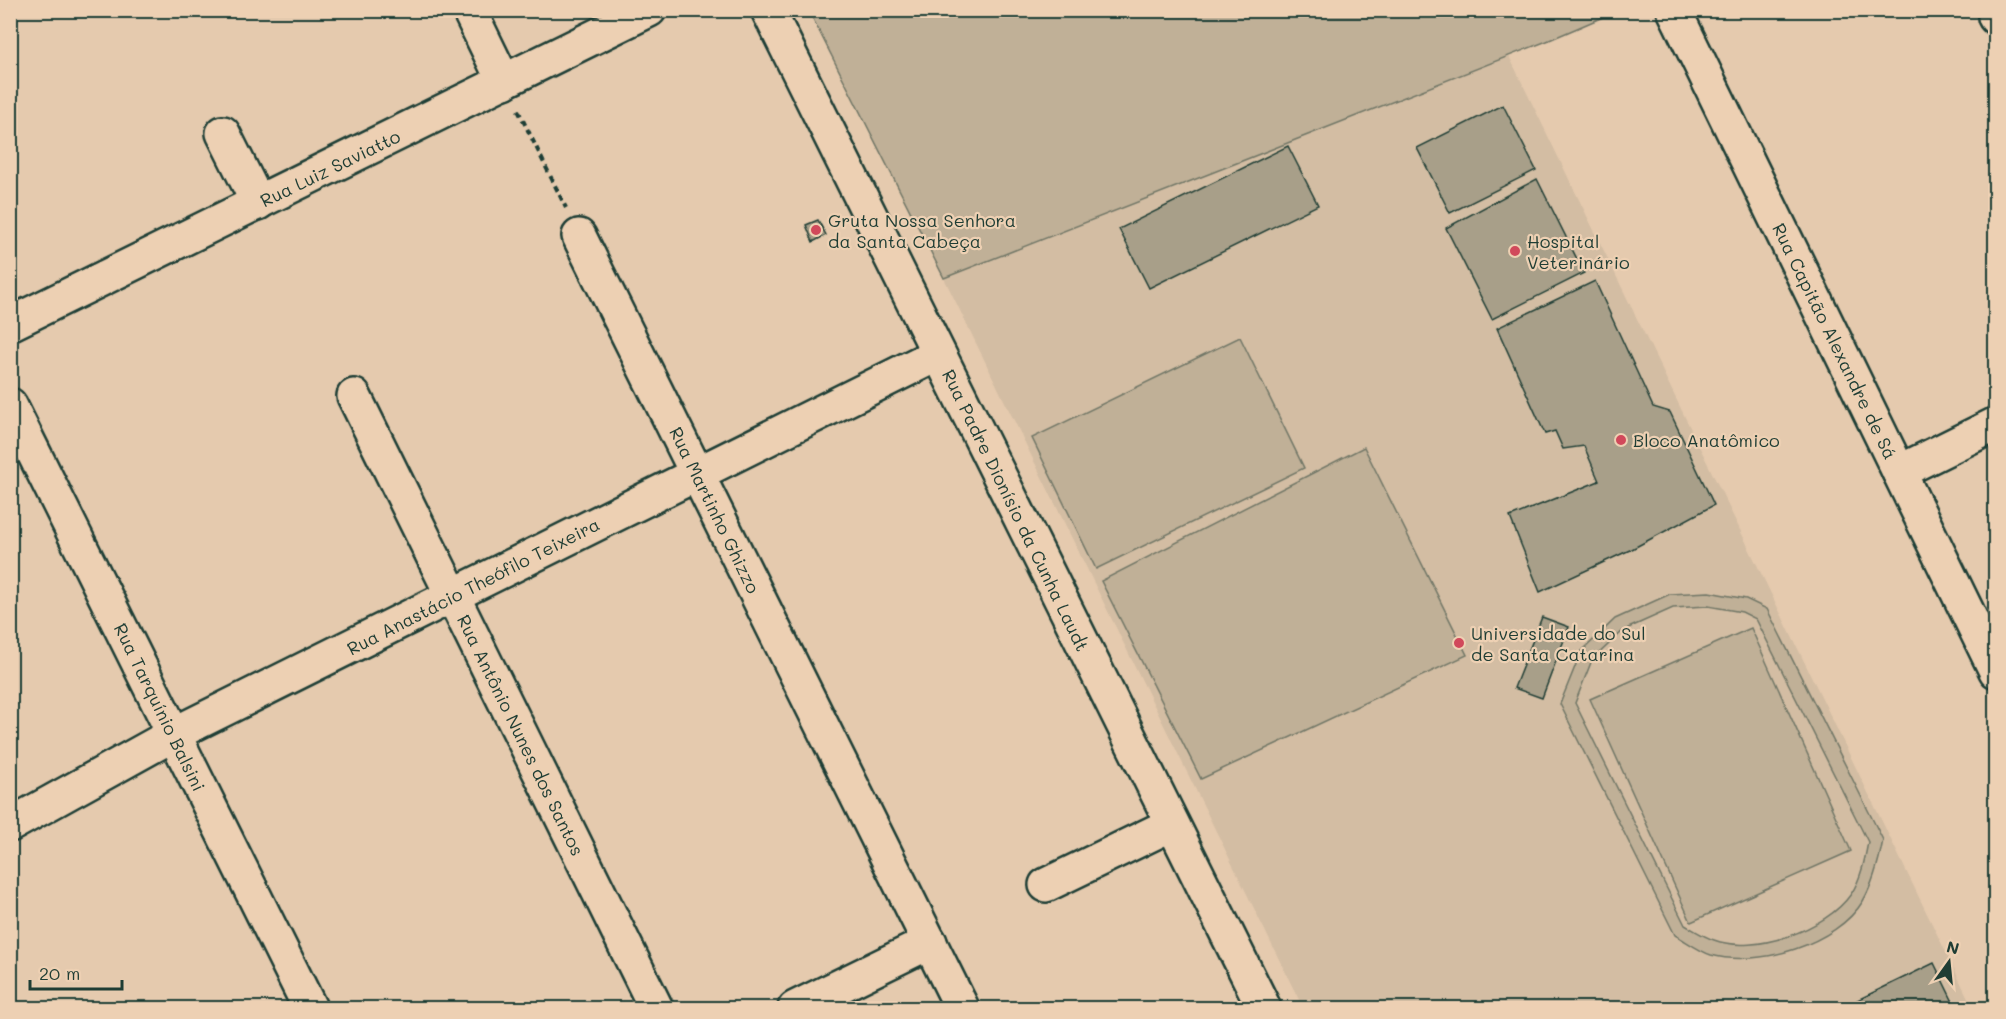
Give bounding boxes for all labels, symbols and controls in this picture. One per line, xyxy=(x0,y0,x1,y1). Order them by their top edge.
street label: Rua Luiz Saviatto xyxy=(256,124,404,212)
place label: Gruta Nossa Senhora da Santa Cabeça xyxy=(828,208,1016,253)
street label: Rua Capitão Alexandre de Sá xyxy=(1767,219,1903,463)
marker: Gruta Nossa Senhora da Santa Cabeça xyxy=(809,223,823,237)
place label: Hospital Veterinário xyxy=(1527,229,1630,274)
marker: Hospital Veterinário xyxy=(1508,244,1522,258)
street label: Rua Padre Dionísio da Cunha Laudt xyxy=(937,365,1095,655)
street label: Rua Martinho Ghizzo xyxy=(664,423,766,598)
place label: Bloco Anatômico xyxy=(1633,428,1780,452)
marker: Bloco Anatômico xyxy=(1614,433,1628,447)
street label: Rua Anastácio Theófilo Teixeira xyxy=(343,512,603,660)
street label: Rua Antônio Nunes dos Santos xyxy=(452,611,590,859)
street label: Rua Tarquínio Balsini xyxy=(109,619,211,795)
place label: Universidade do Sul de Santa Catarina xyxy=(1471,621,1646,666)
marker: Universidade do Sul de Santa Catarina xyxy=(1452,636,1466,650)
north arrow xyxy=(1919,932,1979,992)
text: N xyxy=(1944,935,1962,959)
scale bar xyxy=(30,953,122,991)
text: 20 m xyxy=(39,961,80,985)

